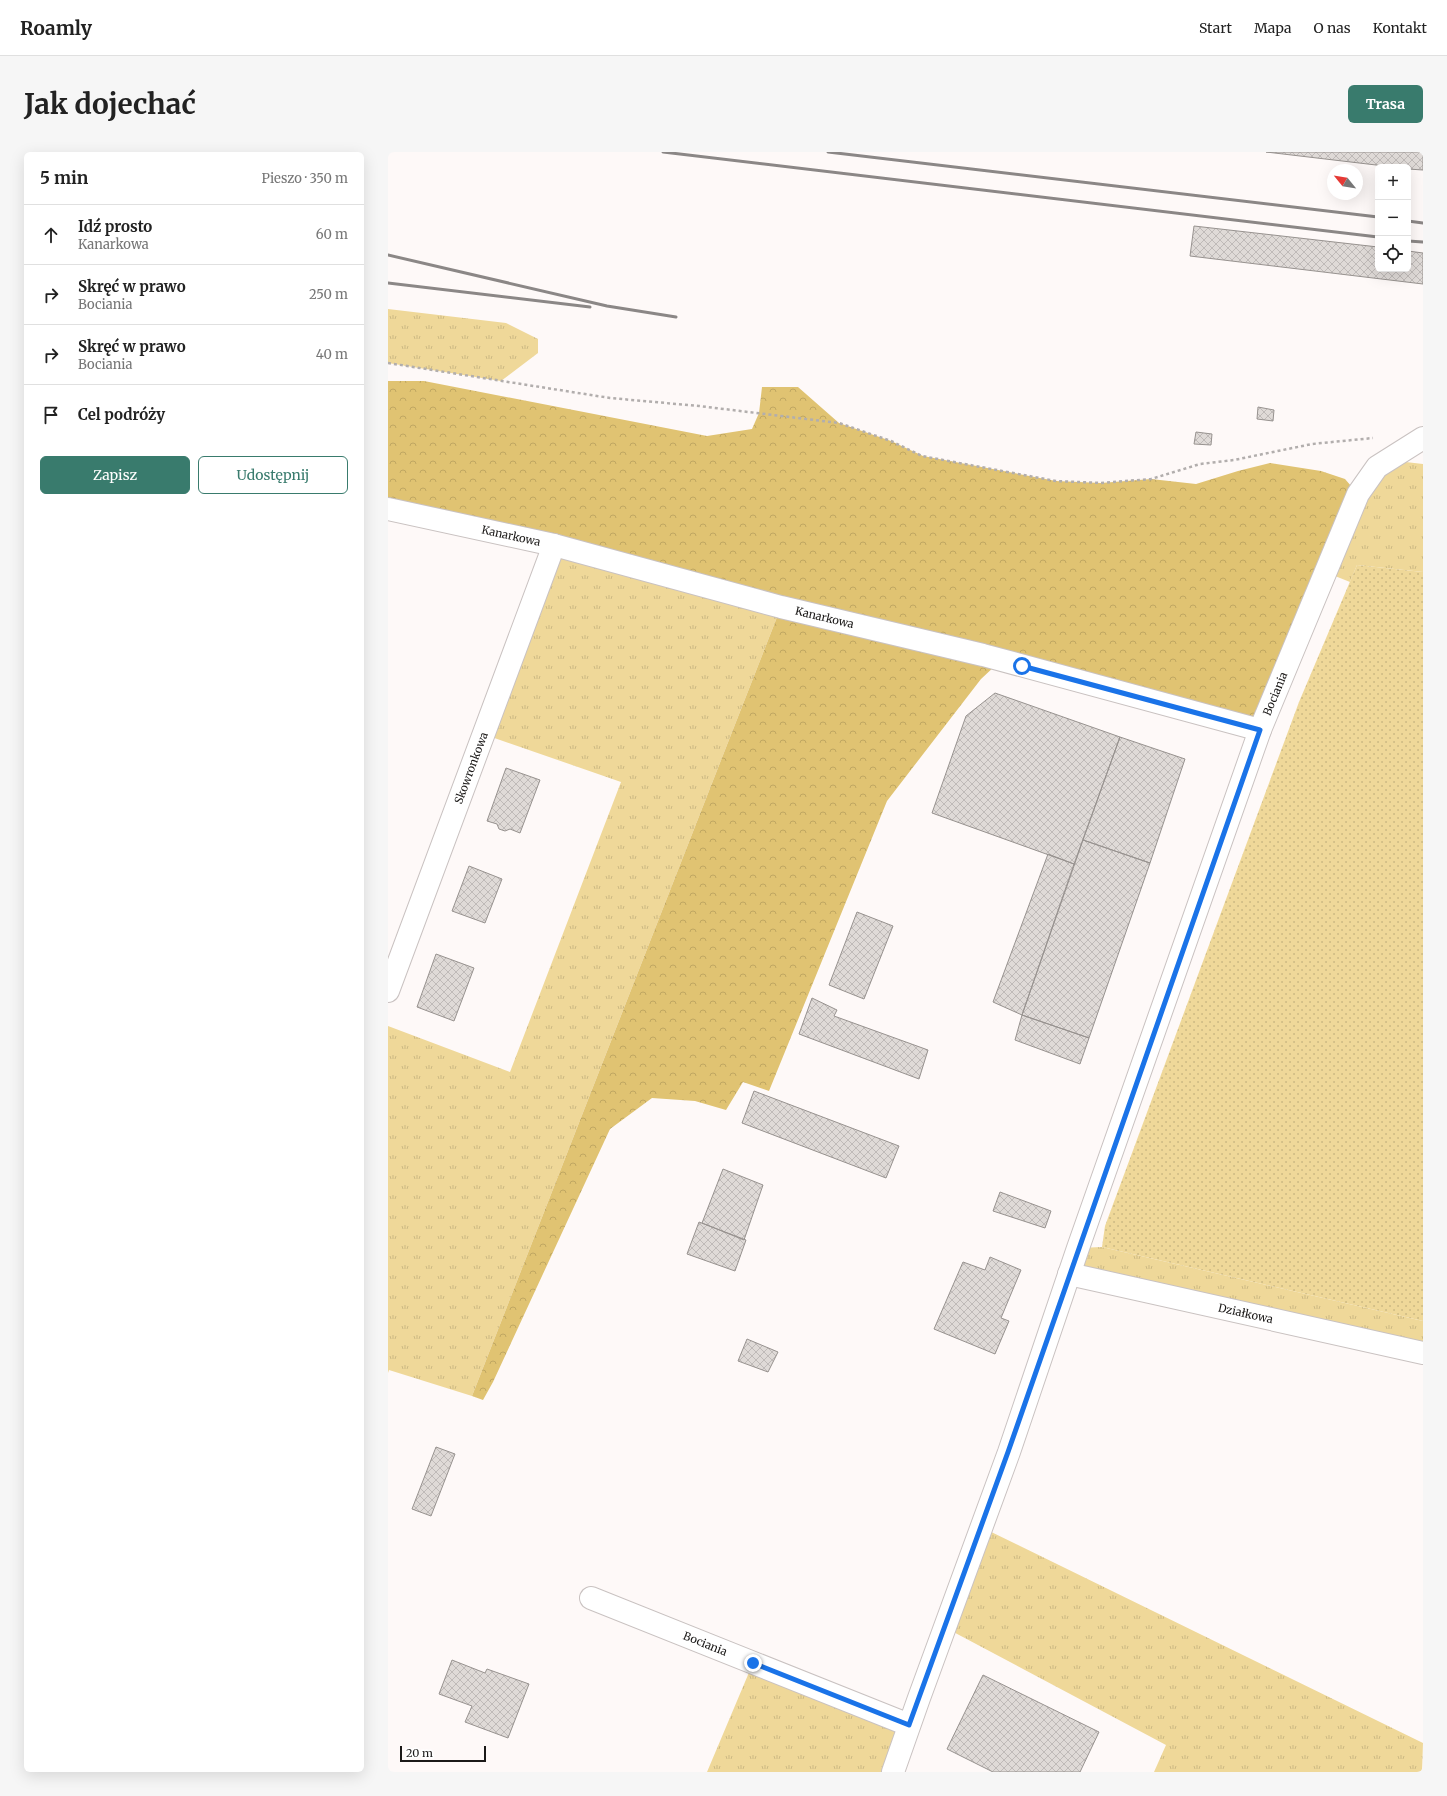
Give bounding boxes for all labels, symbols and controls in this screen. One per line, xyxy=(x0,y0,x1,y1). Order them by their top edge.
text: Roamly xyxy=(20,16,92,40)
text: Start xyxy=(1199,19,1232,37)
text: Mapa xyxy=(1254,19,1291,37)
text: O nas xyxy=(1313,19,1351,37)
text: Kontakt xyxy=(1373,19,1427,37)
button: Trasa xyxy=(1348,85,1423,123)
text: Jak dojechać xyxy=(24,86,196,122)
north arrow xyxy=(1327,164,1363,200)
map controls xyxy=(1375,164,1411,272)
button: + xyxy=(1375,164,1411,200)
text: 5 min xyxy=(40,167,88,189)
text: Pieszo · 350 m xyxy=(262,170,348,187)
button: − xyxy=(1375,200,1411,236)
text: Idź prosto xyxy=(78,217,152,236)
icon: ahead xyxy=(40,224,62,246)
text: 60 m xyxy=(316,226,348,243)
text: Kanarkowa xyxy=(78,236,149,253)
button: locate xyxy=(1375,236,1411,272)
text: Skręć w prawo xyxy=(78,277,186,296)
icon: right xyxy=(40,284,62,306)
text: 250 m xyxy=(309,286,348,303)
text: Bociania xyxy=(78,296,132,313)
text: Skręć w prawo xyxy=(78,337,186,356)
icon: right xyxy=(40,344,62,366)
text: 40 m xyxy=(316,346,348,363)
text: Bociania xyxy=(78,356,132,373)
icon: arrive xyxy=(40,404,62,426)
text: Cel podróży xyxy=(78,405,165,424)
button: Zapisz xyxy=(40,456,190,494)
button: Udostępnij xyxy=(198,456,348,494)
street label: Kanarkowa xyxy=(480,523,542,549)
street label: Kanarkowa xyxy=(794,604,856,631)
route start xyxy=(1013,657,1031,675)
street label: Bociania xyxy=(1260,670,1290,718)
street label: Skowronkowa xyxy=(451,730,491,806)
street label: Działkowa xyxy=(1217,1301,1274,1326)
street label: Bociania xyxy=(681,1629,729,1659)
route end xyxy=(744,1654,762,1672)
scale bar xyxy=(400,1744,486,1763)
text: 20 m xyxy=(406,1746,433,1760)

